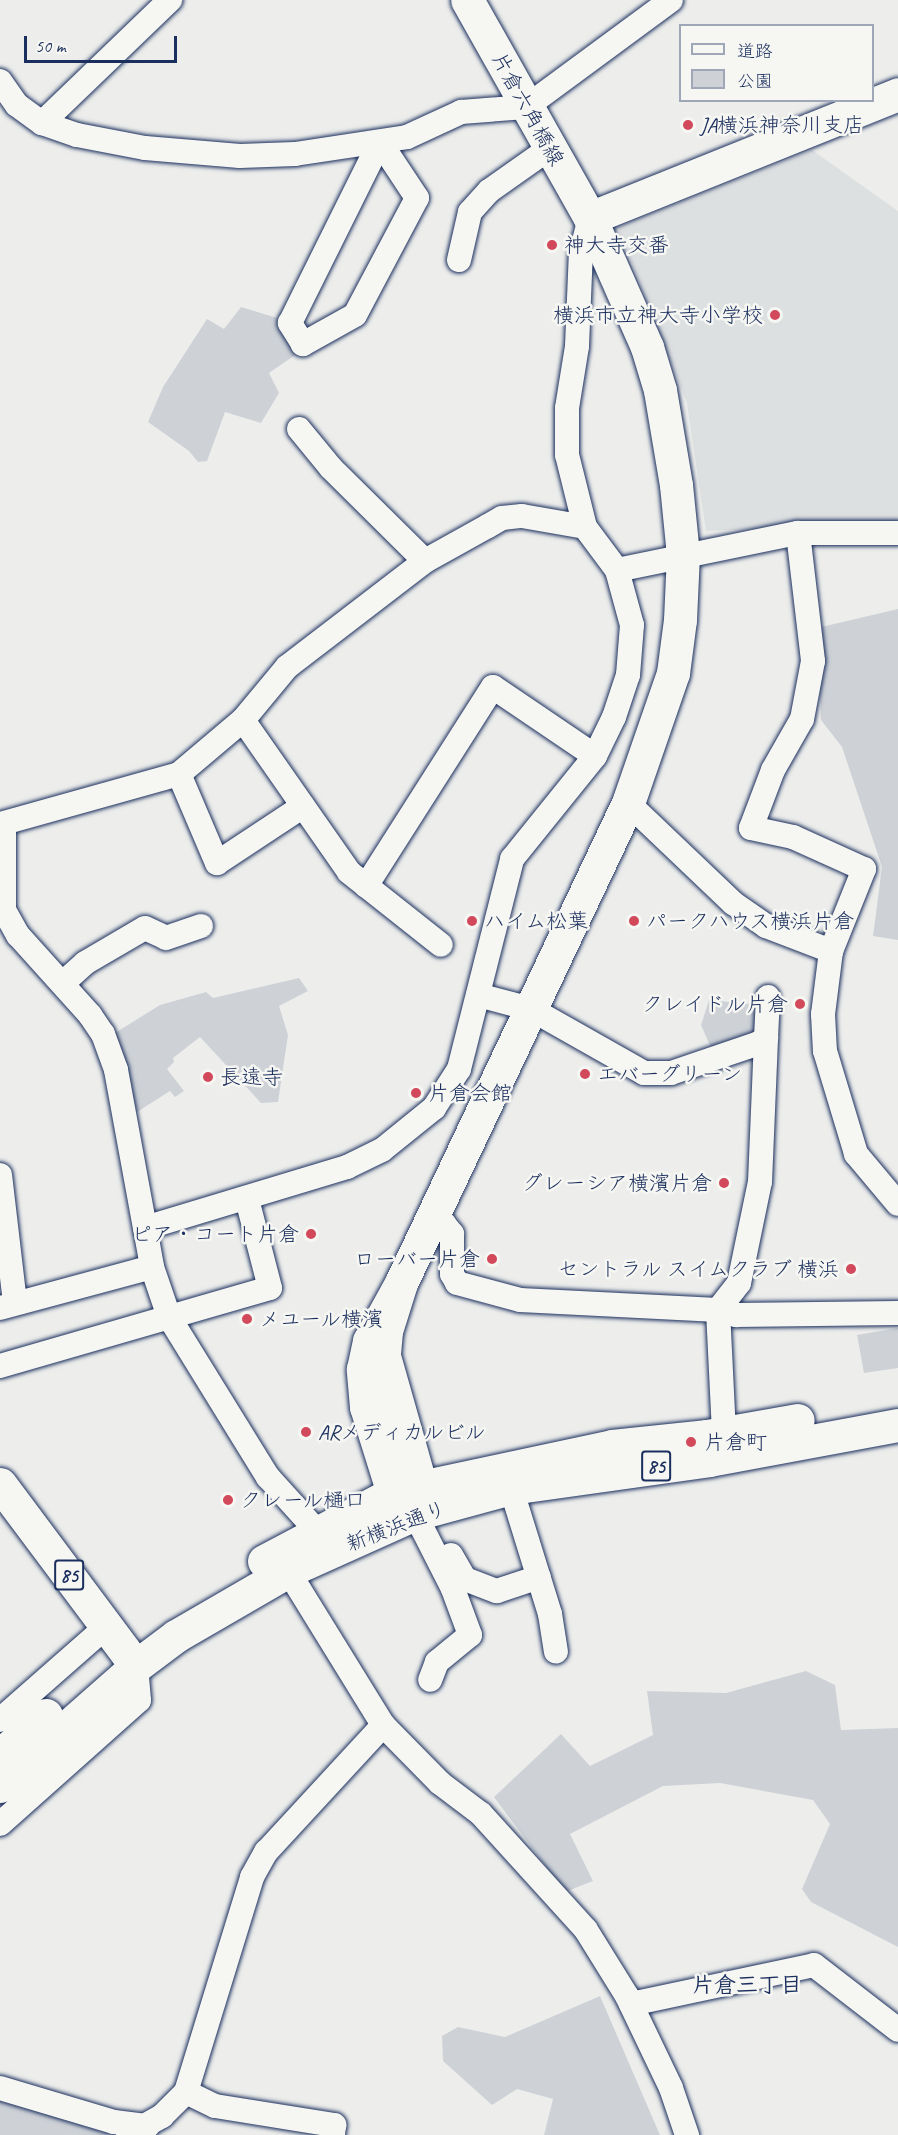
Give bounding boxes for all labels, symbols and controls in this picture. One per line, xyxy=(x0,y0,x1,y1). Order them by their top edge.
scale bar xyxy=(27,24,180,62)
legend xyxy=(679,24,874,102)
text: 50 m xyxy=(35,35,66,57)
text: 道路 xyxy=(737,40,773,62)
street label: 片倉六角橋線 xyxy=(486,48,570,170)
text: 公園 xyxy=(737,70,773,92)
place label: JA横浜神奈川支店 xyxy=(700,112,864,138)
marker: JA横浜神奈川支店 xyxy=(681,118,695,132)
place label: 神大寺交番 xyxy=(564,232,669,258)
marker: 神大寺交番 xyxy=(545,238,559,252)
place label: 横浜市立神大寺小学校 xyxy=(553,302,763,328)
marker: 横浜市立神大寺小学校 xyxy=(768,308,782,322)
place label: ハイム松葉 xyxy=(484,908,589,934)
place label: パークハウス横浜片倉 xyxy=(646,908,856,934)
marker: ハイム松葉 xyxy=(465,914,479,928)
marker: パークハウス横浜片倉 xyxy=(627,914,641,928)
place label: クレイドル片倉 xyxy=(641,991,788,1017)
marker: クレイドル片倉 xyxy=(793,997,807,1011)
place label: エバーグリーン xyxy=(597,1061,744,1087)
place label: 長遠寺 xyxy=(220,1064,283,1090)
marker: エバーグリーン xyxy=(578,1067,592,1081)
marker: 長遠寺 xyxy=(201,1070,215,1084)
place label: 片倉会館 xyxy=(428,1080,512,1106)
marker: 片倉会館 xyxy=(409,1086,423,1100)
place label: グレーシア横濱片倉 xyxy=(522,1170,712,1196)
marker: グレーシア横濱片倉 xyxy=(717,1176,731,1190)
place label: ピア・コート片倉 xyxy=(131,1221,299,1247)
marker: ピア・コート片倉 xyxy=(304,1227,318,1241)
place label: ローバー片倉 xyxy=(354,1246,480,1272)
marker: ローバー片倉 xyxy=(485,1252,499,1266)
place label: セントラル スイムクラブ 横浜 xyxy=(556,1256,839,1282)
marker: セントラル スイムクラブ 横浜 xyxy=(844,1262,858,1276)
place label: メユール横濱 xyxy=(259,1306,384,1332)
marker: メユール横濱 xyxy=(240,1312,254,1326)
place label: ARメディカルビル xyxy=(318,1419,487,1445)
marker: ARメディカルビル xyxy=(299,1425,313,1439)
place label: 片倉町 xyxy=(704,1429,767,1455)
marker: 片倉町 xyxy=(682,1433,700,1451)
road number: 85 xyxy=(641,1449,671,1483)
place label: クレール樋口 xyxy=(240,1487,367,1513)
marker: クレール樋口 xyxy=(221,1493,235,1507)
street label: 新横浜通り xyxy=(342,1495,450,1557)
road number: 85 xyxy=(54,1558,84,1592)
district label: 片倉三丁目 xyxy=(692,1973,802,1999)

